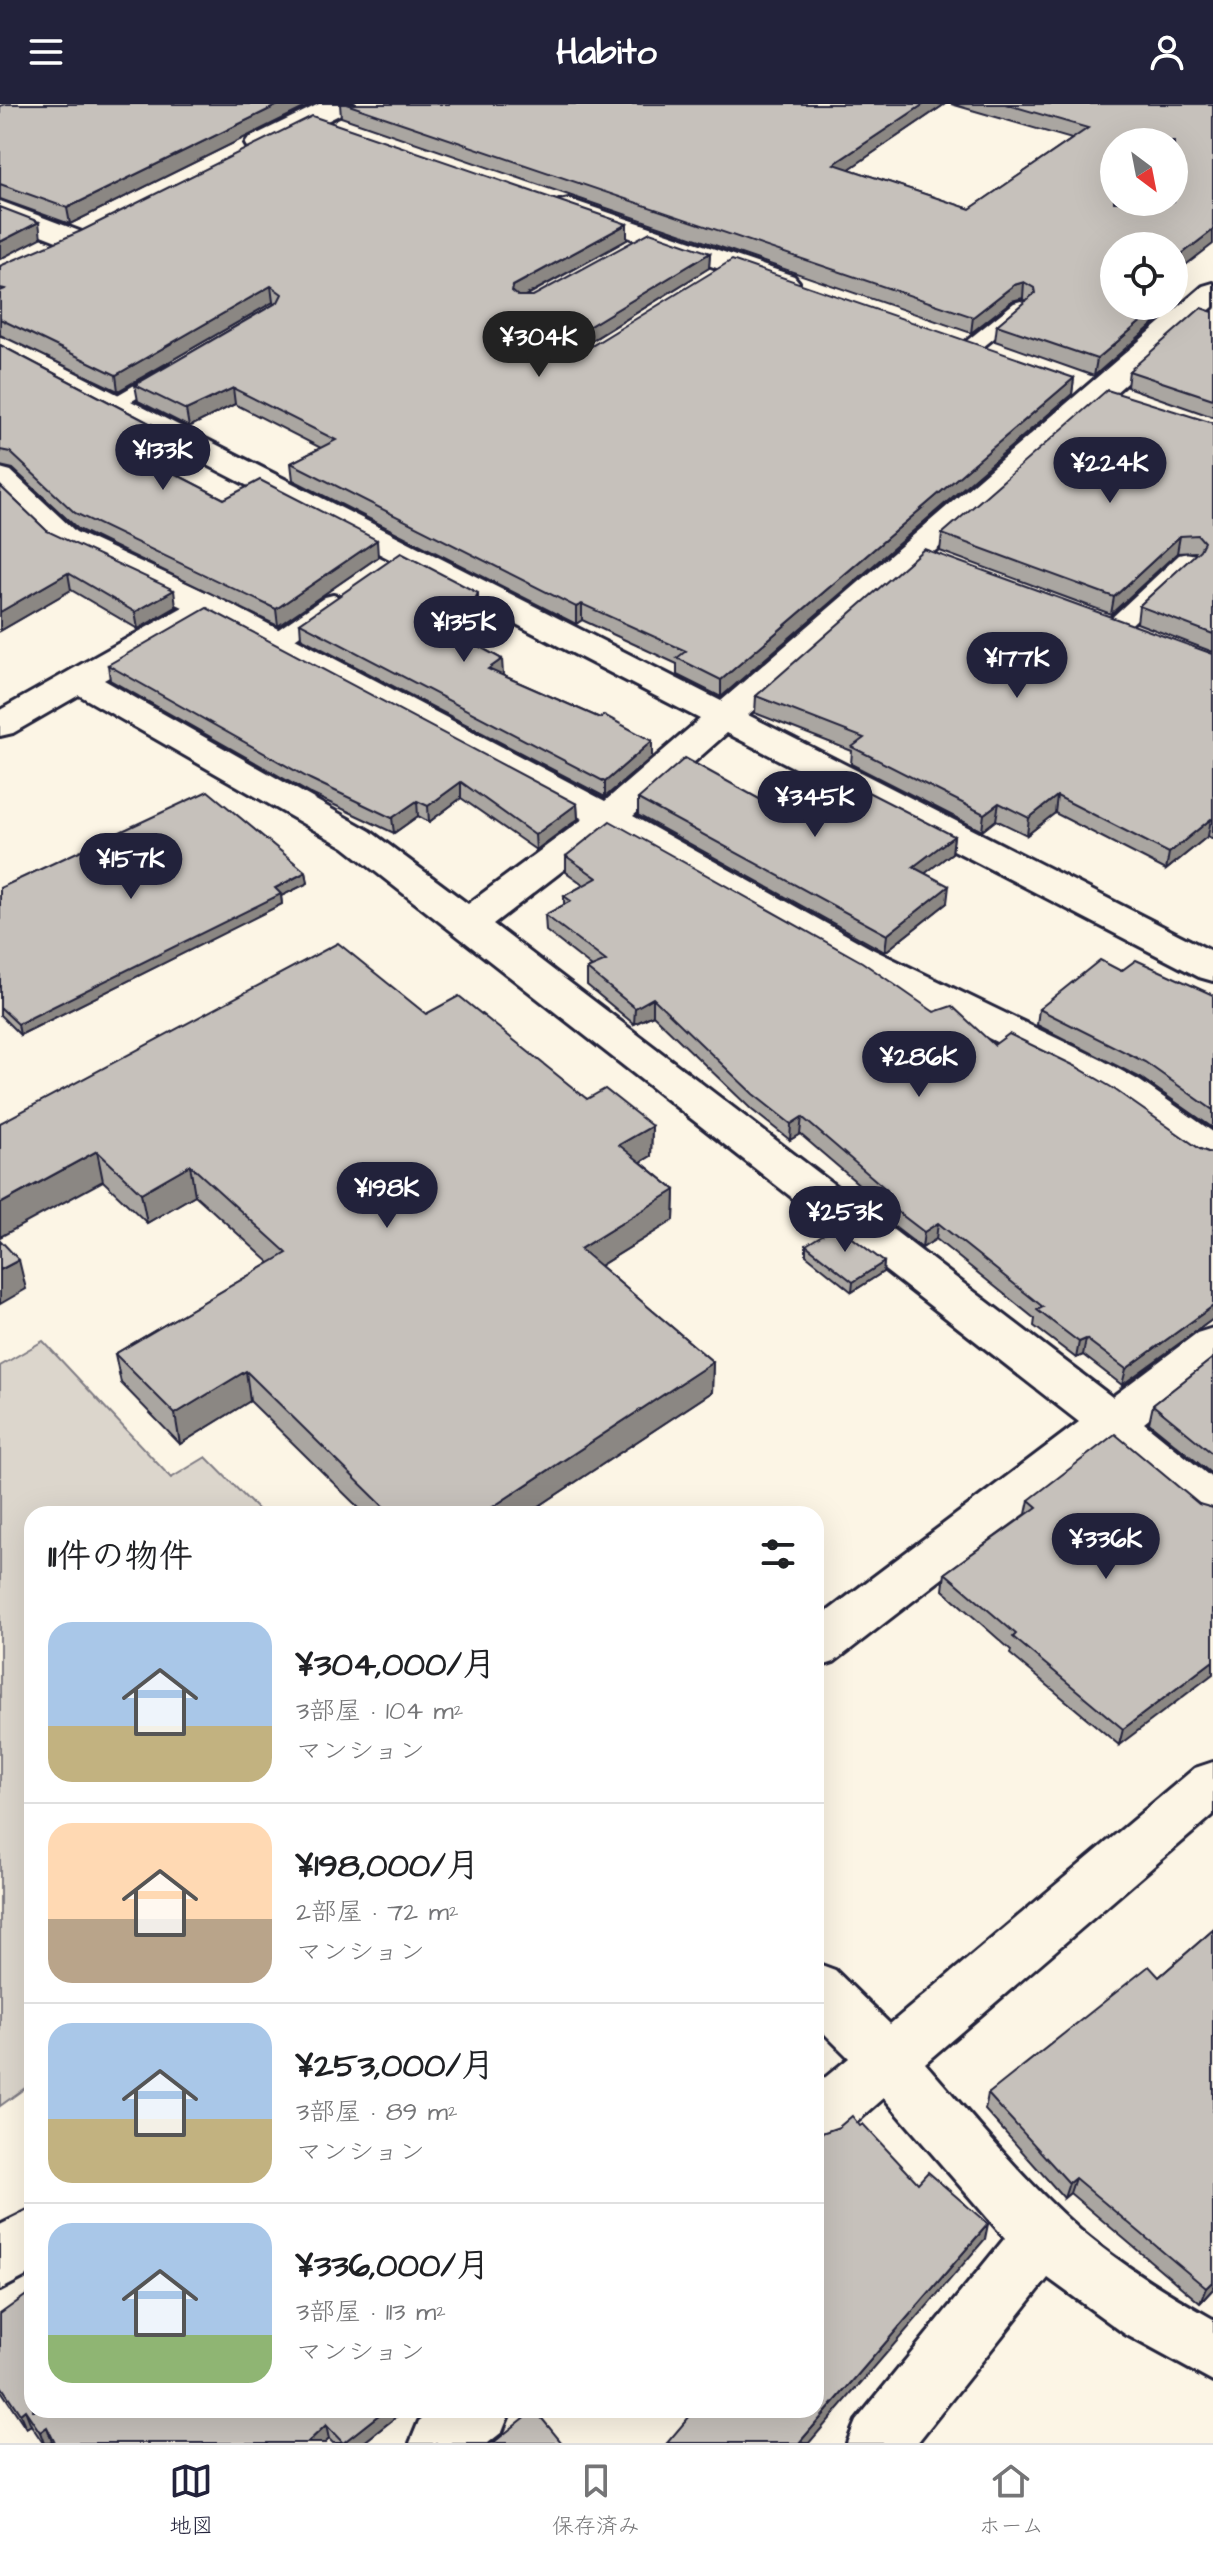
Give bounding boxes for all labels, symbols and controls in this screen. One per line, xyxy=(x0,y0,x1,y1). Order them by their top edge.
text: Habito xyxy=(556,27,657,78)
icon: menu xyxy=(24,30,68,74)
icon: person xyxy=(1145,30,1189,74)
north arrow xyxy=(1100,128,1188,216)
map controls xyxy=(1100,128,1188,320)
button: locate xyxy=(1100,232,1188,320)
pin: ¥304K xyxy=(483,311,595,379)
text: ¥304K xyxy=(501,319,577,355)
pin: ¥133K xyxy=(107,424,219,492)
text: ¥133K xyxy=(133,432,193,468)
pin: ¥224K xyxy=(1054,437,1166,505)
text: ¥224K xyxy=(1071,445,1149,481)
pin: ¥135K xyxy=(408,596,520,664)
text: ¥135K xyxy=(432,604,496,640)
pin: ¥177K xyxy=(961,632,1073,700)
text: ¥177K xyxy=(985,640,1049,676)
pin: ¥345K xyxy=(759,771,871,839)
text: ¥345K xyxy=(776,779,854,815)
pin: ¥157K xyxy=(75,833,187,901)
text: ¥157K xyxy=(97,841,165,877)
pin: ¥286K xyxy=(863,1031,975,1099)
text: ¥286K xyxy=(880,1039,958,1075)
pin: ¥198K xyxy=(331,1162,443,1230)
text: ¥198K xyxy=(355,1170,419,1206)
pin: ¥253K xyxy=(789,1186,901,1254)
text: ¥253K xyxy=(807,1194,883,1230)
pin: ¥336K xyxy=(1050,1513,1162,1581)
text: ¥336K xyxy=(1070,1521,1142,1557)
icon: filters xyxy=(756,1532,800,1576)
text: 11件の物件 xyxy=(48,1533,193,1581)
text: ¥304,000/月 xyxy=(296,1641,496,1689)
icon: home xyxy=(112,1654,208,1750)
text: 3部屋 · 104 m² xyxy=(296,1693,464,1729)
text: マンション xyxy=(296,1733,425,1769)
text: ¥198,000/月 xyxy=(296,1842,480,1890)
icon: home xyxy=(112,1855,208,1951)
text: 2部屋 · 72 m² xyxy=(296,1894,459,1930)
text: マンション xyxy=(296,1934,425,1970)
text: ¥253,000/月 xyxy=(296,2042,495,2090)
icon: home xyxy=(112,2055,208,2151)
text: 3部屋 · 89 m² xyxy=(296,2094,458,2130)
text: マンション xyxy=(296,2134,425,2170)
text: ¥336,000/月 xyxy=(296,2242,490,2290)
icon: home xyxy=(112,2255,208,2351)
text: 3部屋 · 113 m² xyxy=(296,2294,446,2330)
text: マンション xyxy=(296,2334,425,2370)
tab: 地図 xyxy=(169,2459,213,2542)
tab: 保存済み xyxy=(552,2459,640,2542)
tab: ホーム xyxy=(979,2459,1044,2542)

